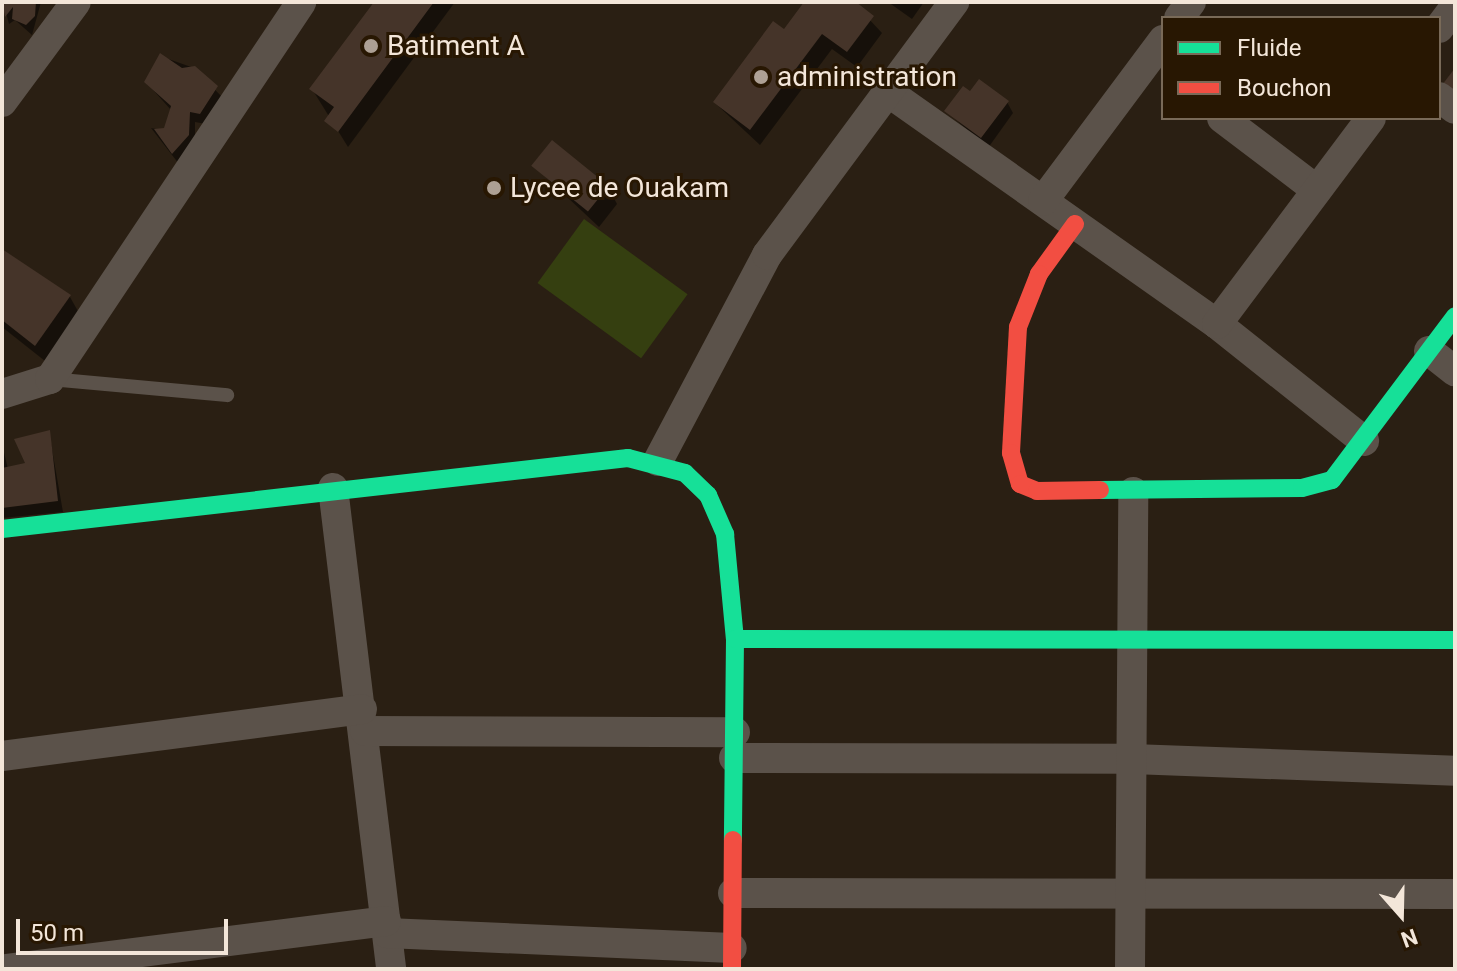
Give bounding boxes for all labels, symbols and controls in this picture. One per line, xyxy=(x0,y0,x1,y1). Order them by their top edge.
legend xyxy=(1161,16,1441,120)
place label: Batiment A xyxy=(387,29,525,63)
text: Fluide xyxy=(1237,34,1301,62)
marker: Batiment A xyxy=(362,37,380,55)
place label: administration xyxy=(777,60,957,94)
marker: administration xyxy=(752,68,770,86)
text: Bouchon xyxy=(1237,74,1332,102)
place label: Lycee de Ouakam xyxy=(510,171,729,205)
marker: Lycee de Ouakam xyxy=(485,179,503,197)
north arrow xyxy=(1361,875,1441,955)
scale bar xyxy=(20,903,232,953)
text: 50 m xyxy=(30,919,84,947)
text: N xyxy=(1398,924,1421,952)

